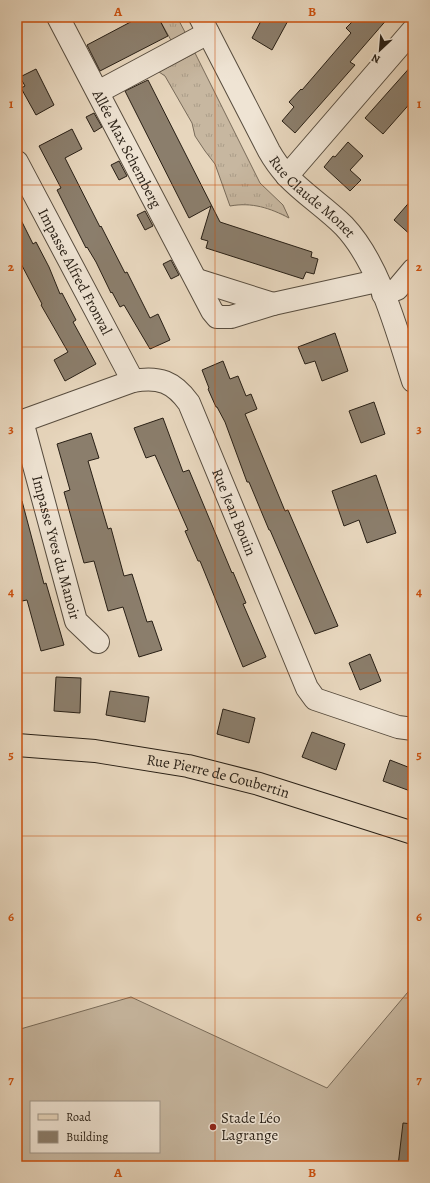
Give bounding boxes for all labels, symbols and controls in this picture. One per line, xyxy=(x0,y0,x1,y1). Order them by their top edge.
text: A xyxy=(113,3,123,20)
text: B xyxy=(308,3,316,20)
north arrow xyxy=(360,30,400,70)
text: N xyxy=(369,50,383,67)
street label: Allée Max Schemberg xyxy=(87,86,167,212)
text: 1 xyxy=(9,95,14,112)
text: 1 xyxy=(417,95,422,112)
street label: Rue Claude Monet xyxy=(264,152,360,242)
street label: Impasse Alfred Fronval xyxy=(33,205,117,339)
text: 2 xyxy=(8,258,15,275)
text: 2 xyxy=(416,258,423,275)
text: 3 xyxy=(8,420,14,437)
text: 3 xyxy=(416,420,422,437)
street label: Rue Jean Bouin xyxy=(207,465,261,559)
street label: Impasse Yves du Manoir xyxy=(27,473,85,622)
text: 4 xyxy=(8,583,14,600)
text: 4 xyxy=(416,583,422,600)
text: 5 xyxy=(8,746,14,763)
text: 5 xyxy=(416,746,422,763)
street label: Rue Pierre de Coubertin xyxy=(145,749,292,803)
text: 6 xyxy=(8,908,14,925)
text: 6 xyxy=(416,908,422,925)
text: 7 xyxy=(8,1071,14,1088)
text: 7 xyxy=(416,1071,422,1088)
legend xyxy=(30,1101,160,1153)
place label: Stade Léo Lagrange xyxy=(221,1108,280,1145)
text: Road xyxy=(66,1109,92,1125)
marker: Stade Léo Lagrange xyxy=(208,1122,218,1132)
text: Building xyxy=(66,1129,108,1145)
text: A xyxy=(113,1164,123,1181)
text: B xyxy=(308,1164,316,1181)

